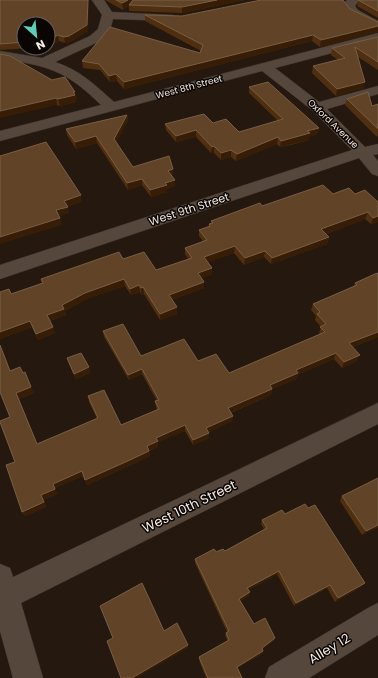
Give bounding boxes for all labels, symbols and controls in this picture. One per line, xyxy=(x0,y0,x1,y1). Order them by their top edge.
north arrow xyxy=(16,16,56,56)
text: N xyxy=(33,36,48,54)
street label: West 8th Street xyxy=(154,72,224,102)
street label: Oxford Avenue xyxy=(305,97,361,151)
street label: West 9th Street xyxy=(147,189,231,229)
street label: West 10th Street xyxy=(139,475,240,537)
street label: Alley 12 xyxy=(305,629,354,668)

